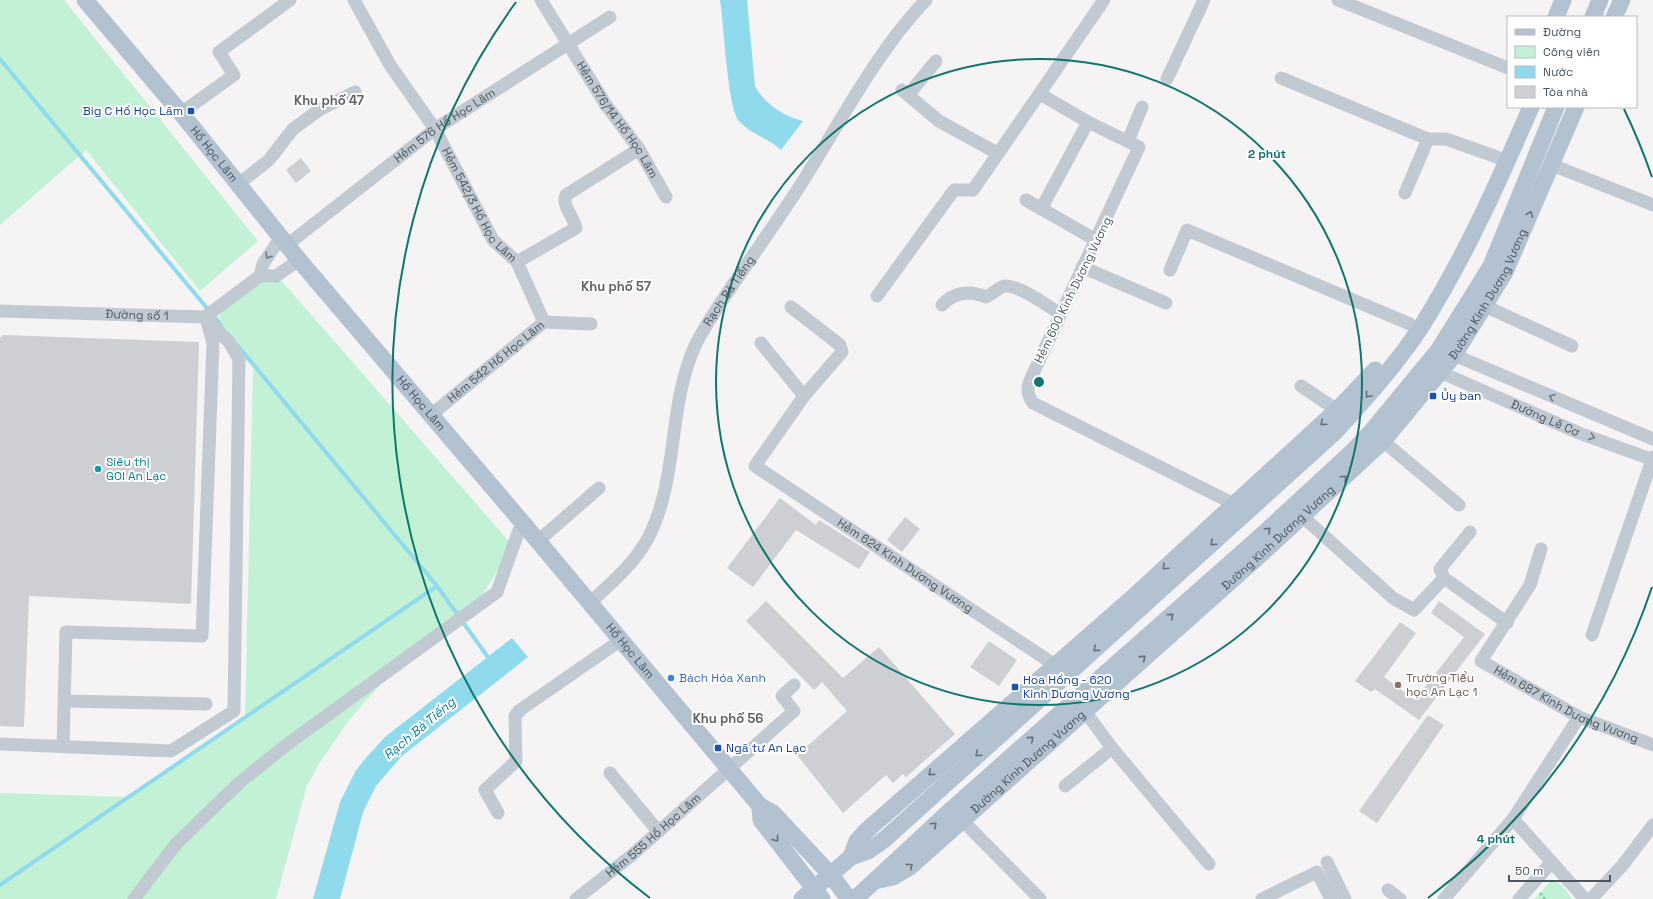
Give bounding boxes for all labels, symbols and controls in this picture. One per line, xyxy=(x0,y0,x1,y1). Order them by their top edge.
legend xyxy=(1507,16,1637,108)
text: Đường xyxy=(1543,24,1581,40)
text: Công viên xyxy=(1543,44,1600,60)
street label: Hẻm 576/14 Hồ Học Lãm xyxy=(573,58,662,181)
text: Nước xyxy=(1543,64,1573,80)
street label: Hẻm 576 Hồ Học Lãm xyxy=(391,84,498,166)
text: Tòa nhà xyxy=(1543,84,1588,100)
district label: Khu phố 47 xyxy=(294,92,364,109)
place label: Big C Hồ Học Lãm xyxy=(83,103,183,119)
marker: Big C Hồ Học Lãm xyxy=(186,106,196,116)
street label: Hồ Học Lãm xyxy=(187,123,241,186)
street label: Hẻm 542/3 Hồ Học Lãm xyxy=(438,145,520,266)
text: 2 phút xyxy=(1248,146,1286,162)
one-way arrow xyxy=(1526,211,1534,218)
street label: Hẻm 600 Kinh Dương Vương xyxy=(1031,214,1115,366)
street label: Đường Kinh Dương Vương xyxy=(1445,226,1531,363)
one-way arrow xyxy=(265,252,273,259)
street label: Rạch Bà Tiếng xyxy=(700,253,758,329)
district label: Khu phố 57 xyxy=(581,278,651,295)
street label: Đường số 1 xyxy=(105,306,169,324)
street label: Hẻm 542 Hồ Học Lãm xyxy=(444,317,548,406)
street label: Hồ Học Lãm xyxy=(393,372,449,434)
centre of rings xyxy=(1032,375,1046,389)
place label: Ủy ban xyxy=(1441,388,1481,404)
one-way arrow xyxy=(1365,391,1372,398)
marker: Ủy ban xyxy=(1428,391,1438,401)
one-way arrow xyxy=(1549,394,1557,402)
street label: Đường Lê Cơ xyxy=(1508,396,1582,440)
one-way arrow xyxy=(1320,418,1328,425)
one-way arrow xyxy=(1588,433,1595,441)
place label: Siêu thị GO! An Lạc xyxy=(106,454,166,484)
marker: Siêu thị GO! An Lạc xyxy=(93,464,103,474)
one-way arrow xyxy=(1339,475,1347,483)
street label: Đường Kinh Dương Vương xyxy=(1218,482,1338,594)
street label: Hẻm 624 Kinh Dương Vương xyxy=(834,515,976,616)
one-way arrow xyxy=(1263,527,1271,534)
one-way arrow xyxy=(1210,538,1218,546)
one-way arrow xyxy=(1163,563,1170,570)
one-way arrow xyxy=(1166,613,1173,620)
street label: Hồ Học Lãm xyxy=(602,620,658,682)
one-way arrow xyxy=(1093,645,1101,652)
one-way arrow xyxy=(1138,656,1146,663)
street label: Hẻm 687 Kinh Dương Vương xyxy=(1491,662,1641,747)
place label: Bách Hóa Xanh xyxy=(679,670,766,686)
place label: Trường Tiểu học An Lạc 1 xyxy=(1406,670,1477,700)
place label: Hoa Hồng - 620 Kinh Dương Vương xyxy=(1023,672,1130,702)
marker: Bách Hóa Xanh xyxy=(666,673,676,683)
marker: Trường Tiểu học An Lạc 1 xyxy=(1393,680,1403,690)
marker: Hoa Hồng - 620 Kinh Dương Vương xyxy=(1010,682,1020,692)
water label: Rạch Bà Tiếng xyxy=(380,693,459,763)
street label: Đường Kinh Dương Vương xyxy=(967,707,1089,817)
district label: Khu phố 56 xyxy=(693,710,763,727)
one-way arrow xyxy=(1027,736,1034,743)
place label: Ngã tư An Lạc xyxy=(726,740,807,756)
marker: Ngã tư An Lạc xyxy=(713,743,723,753)
one-way arrow xyxy=(975,750,983,757)
one-way arrow xyxy=(929,769,936,776)
street label: Hẻm 555 Hồ Học Lãm xyxy=(602,790,704,881)
one-way arrow xyxy=(929,823,937,830)
text: 4 phút xyxy=(1477,831,1515,847)
one-way arrow xyxy=(771,835,778,842)
scale bar xyxy=(1509,857,1610,883)
one-way arrow xyxy=(906,863,913,870)
text: 50 m xyxy=(1515,863,1543,879)

